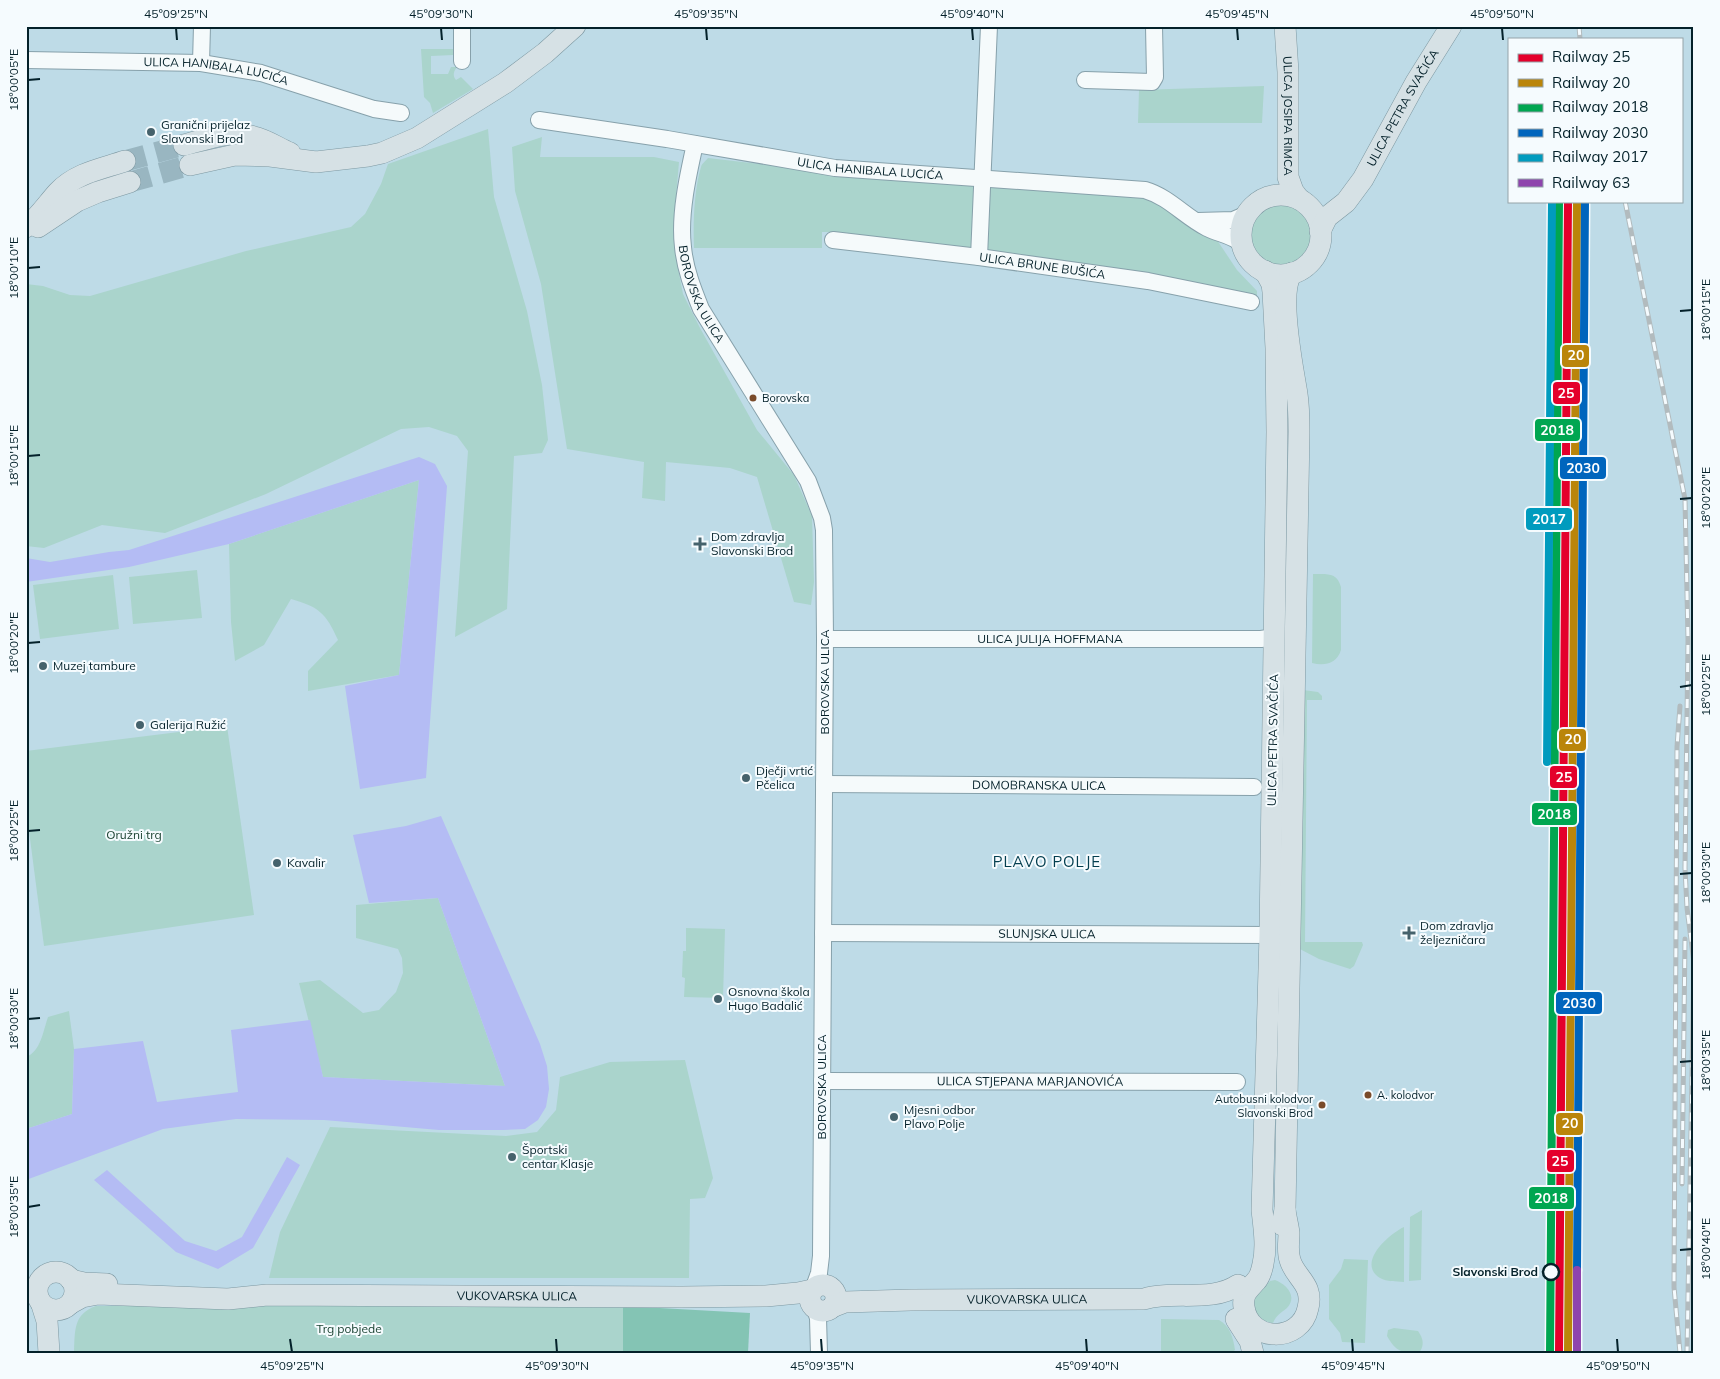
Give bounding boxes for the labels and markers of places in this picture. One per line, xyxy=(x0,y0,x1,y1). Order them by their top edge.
place label: Granični prijelaz Slavonski Brod xyxy=(161,117,250,146)
marker: Granični prijelaz Slavonski Brod xyxy=(145,126,157,138)
place label: Borovska xyxy=(762,391,809,405)
marker: Borovska xyxy=(748,393,758,403)
place label: Dom zdravlja Slavonski Brod xyxy=(711,529,793,558)
marker: Dom zdravlja Slavonski Brod xyxy=(693,537,707,551)
place label: Muzej tambure xyxy=(53,658,136,673)
marker: Muzej tambure xyxy=(37,660,49,672)
place label: Galerija Ružić xyxy=(150,717,226,732)
marker: Galerija Ružić xyxy=(134,719,146,731)
place label: Dječji vrtić Pčelica xyxy=(756,763,813,792)
marker: Dječji vrtić Pčelica xyxy=(740,772,752,784)
place label: Kavalir xyxy=(287,855,326,870)
marker: Kavalir xyxy=(271,857,283,869)
place label: Dom zdravlja željezničara xyxy=(1420,918,1494,947)
marker: Dom zdravlja željezničara xyxy=(1402,926,1416,940)
place label: Osnovna škola Hugo Badalić xyxy=(728,984,810,1013)
marker: Osnovna škola Hugo Badalić xyxy=(712,993,724,1005)
place label: A. kolodvor xyxy=(1377,1088,1434,1102)
marker: A. kolodvor xyxy=(1363,1090,1373,1100)
place label: Autobusni kolodvor Slavonski Brod xyxy=(1215,1092,1313,1120)
marker: Autobusni kolodvor Slavonski Brod xyxy=(1317,1100,1327,1110)
place label: Mjesni odbor Plavo Polje xyxy=(904,1102,976,1131)
marker: Mjesni odbor Plavo Polje xyxy=(888,1111,900,1123)
place label: Športski centar Klasje xyxy=(522,1142,593,1171)
marker: Športski centar Klasje xyxy=(506,1151,518,1163)
marker: Slavonski Brod xyxy=(1542,1263,1560,1281)
place label: Slavonski Brod xyxy=(1452,1264,1538,1279)

